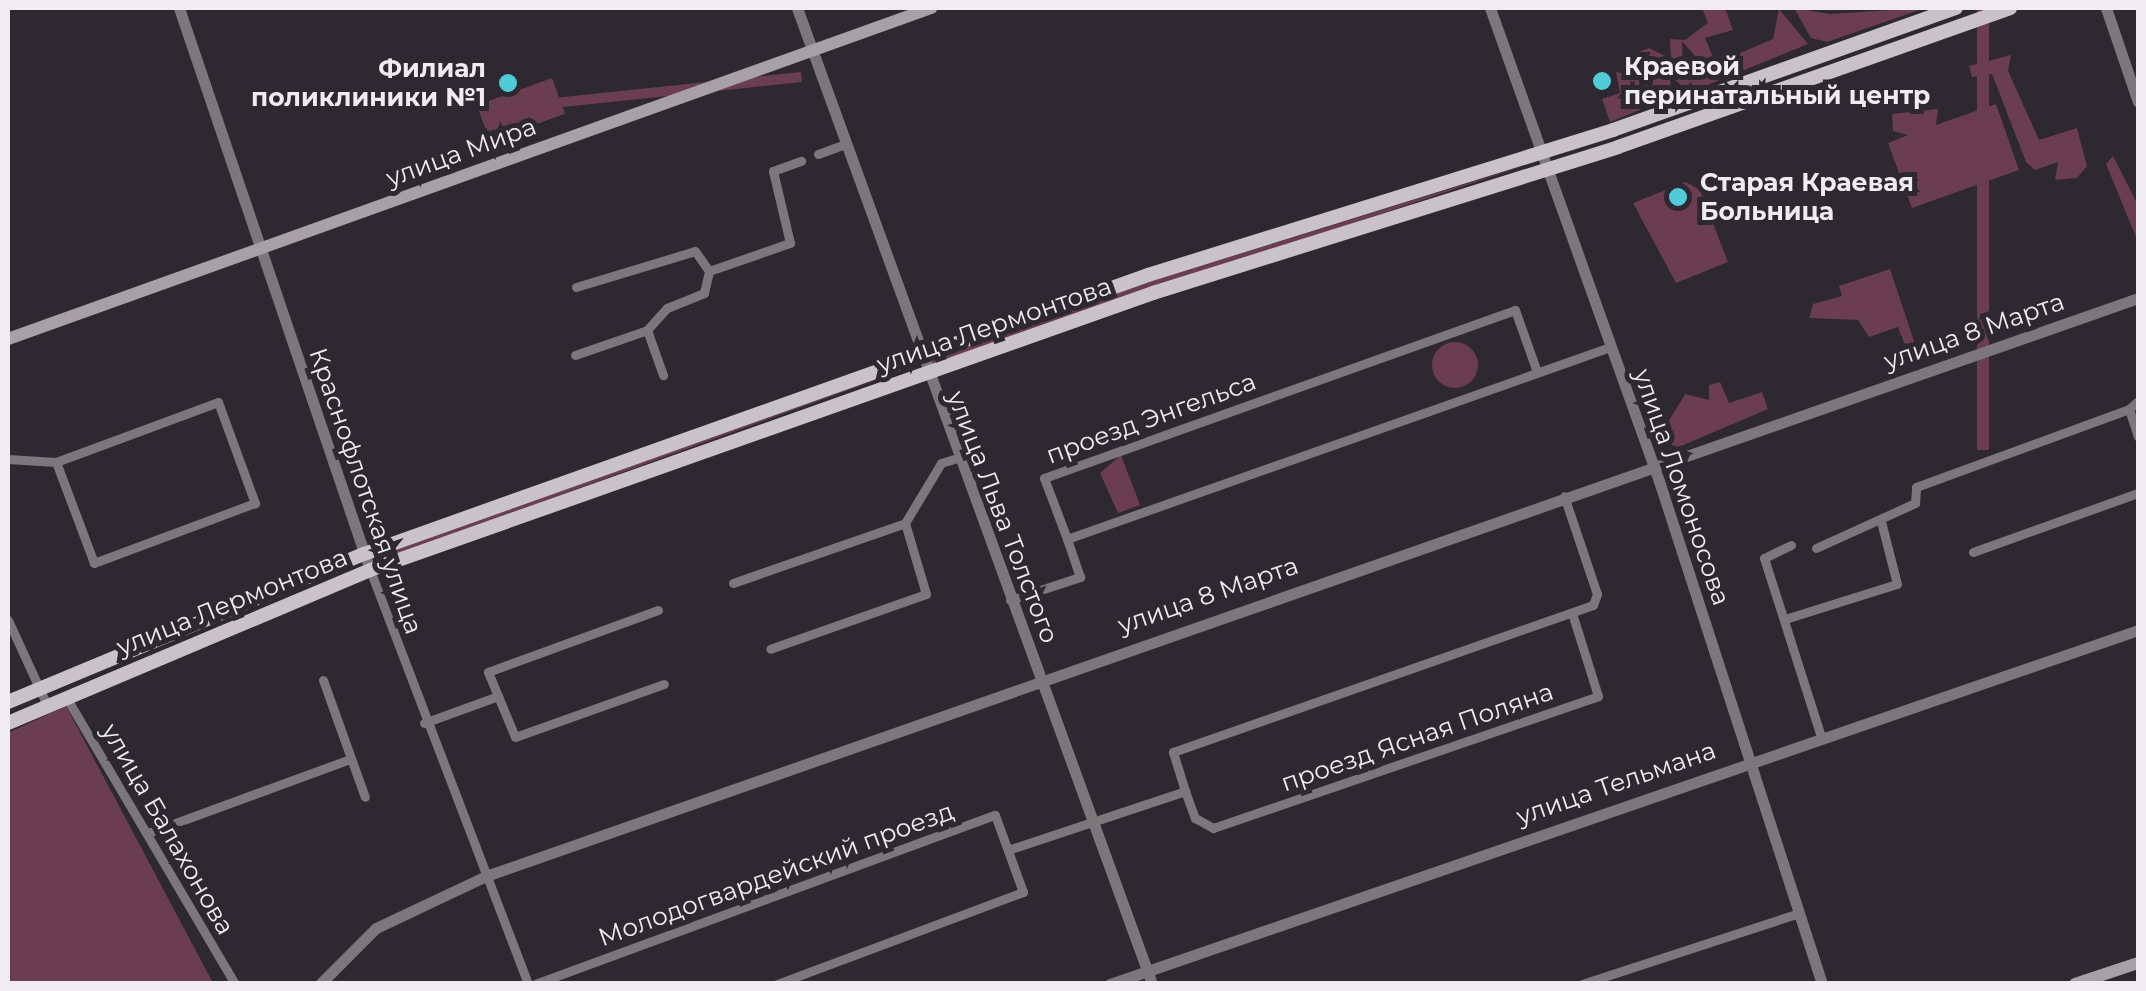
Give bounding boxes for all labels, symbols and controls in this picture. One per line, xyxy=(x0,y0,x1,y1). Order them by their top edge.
place label: Краевой перинатальный центр xyxy=(1624,52,1930,111)
place label: Филиал поликлиники №1 xyxy=(251,54,486,113)
marker: Краевой перинатальный центр xyxy=(1589,68,1615,94)
marker: Филиал поликлиники №1 xyxy=(495,70,521,96)
street label: улица Мира xyxy=(382,111,540,193)
place label: Старая Краевая Больница xyxy=(1700,168,1914,227)
marker: Старая Краевая Больница xyxy=(1665,184,1691,210)
street label: улица Лермонтова xyxy=(873,271,1115,379)
street label: улица 8 Марта xyxy=(1880,286,2068,376)
street label: Краснофлотская улица xyxy=(303,344,429,638)
street label: улица Ломоносова xyxy=(1627,365,1737,609)
street label: проезд Энгельса xyxy=(1042,366,1260,470)
street label: улица Льва Толстого xyxy=(941,387,1065,647)
street label: улица Лермонтова xyxy=(112,542,352,662)
street label: улица 8 Марта xyxy=(1114,550,1302,640)
street label: проезд Ясная Поляна xyxy=(1277,676,1557,798)
street label: улица Балахонова xyxy=(95,718,241,940)
street label: улица Тельмана xyxy=(1512,735,1720,831)
street label: Молодогвардейский проезд xyxy=(594,796,958,952)

